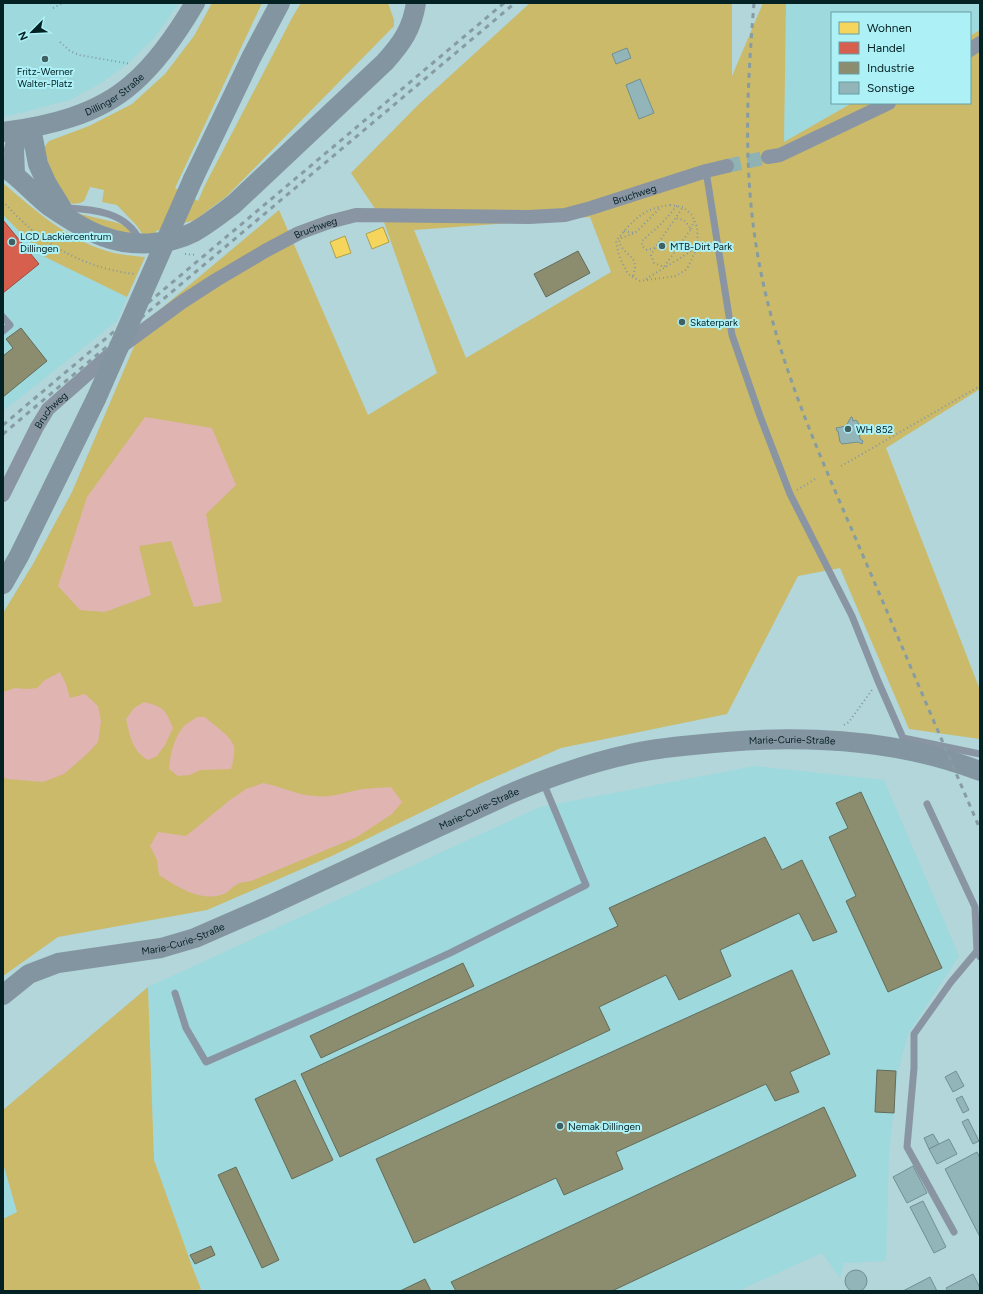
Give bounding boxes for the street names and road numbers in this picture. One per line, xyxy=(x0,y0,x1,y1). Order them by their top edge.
street label: Dillinger Straße xyxy=(83,70,147,119)
street label: Bruchweg xyxy=(611,181,658,208)
street label: Bruchweg xyxy=(292,214,339,242)
street label: Bruchweg xyxy=(32,389,70,431)
street label: Marie-Curie-Straße xyxy=(748,733,836,748)
street label: Marie-Curie-Straße xyxy=(437,785,521,833)
street label: Marie-Curie-Straße xyxy=(140,920,227,958)

